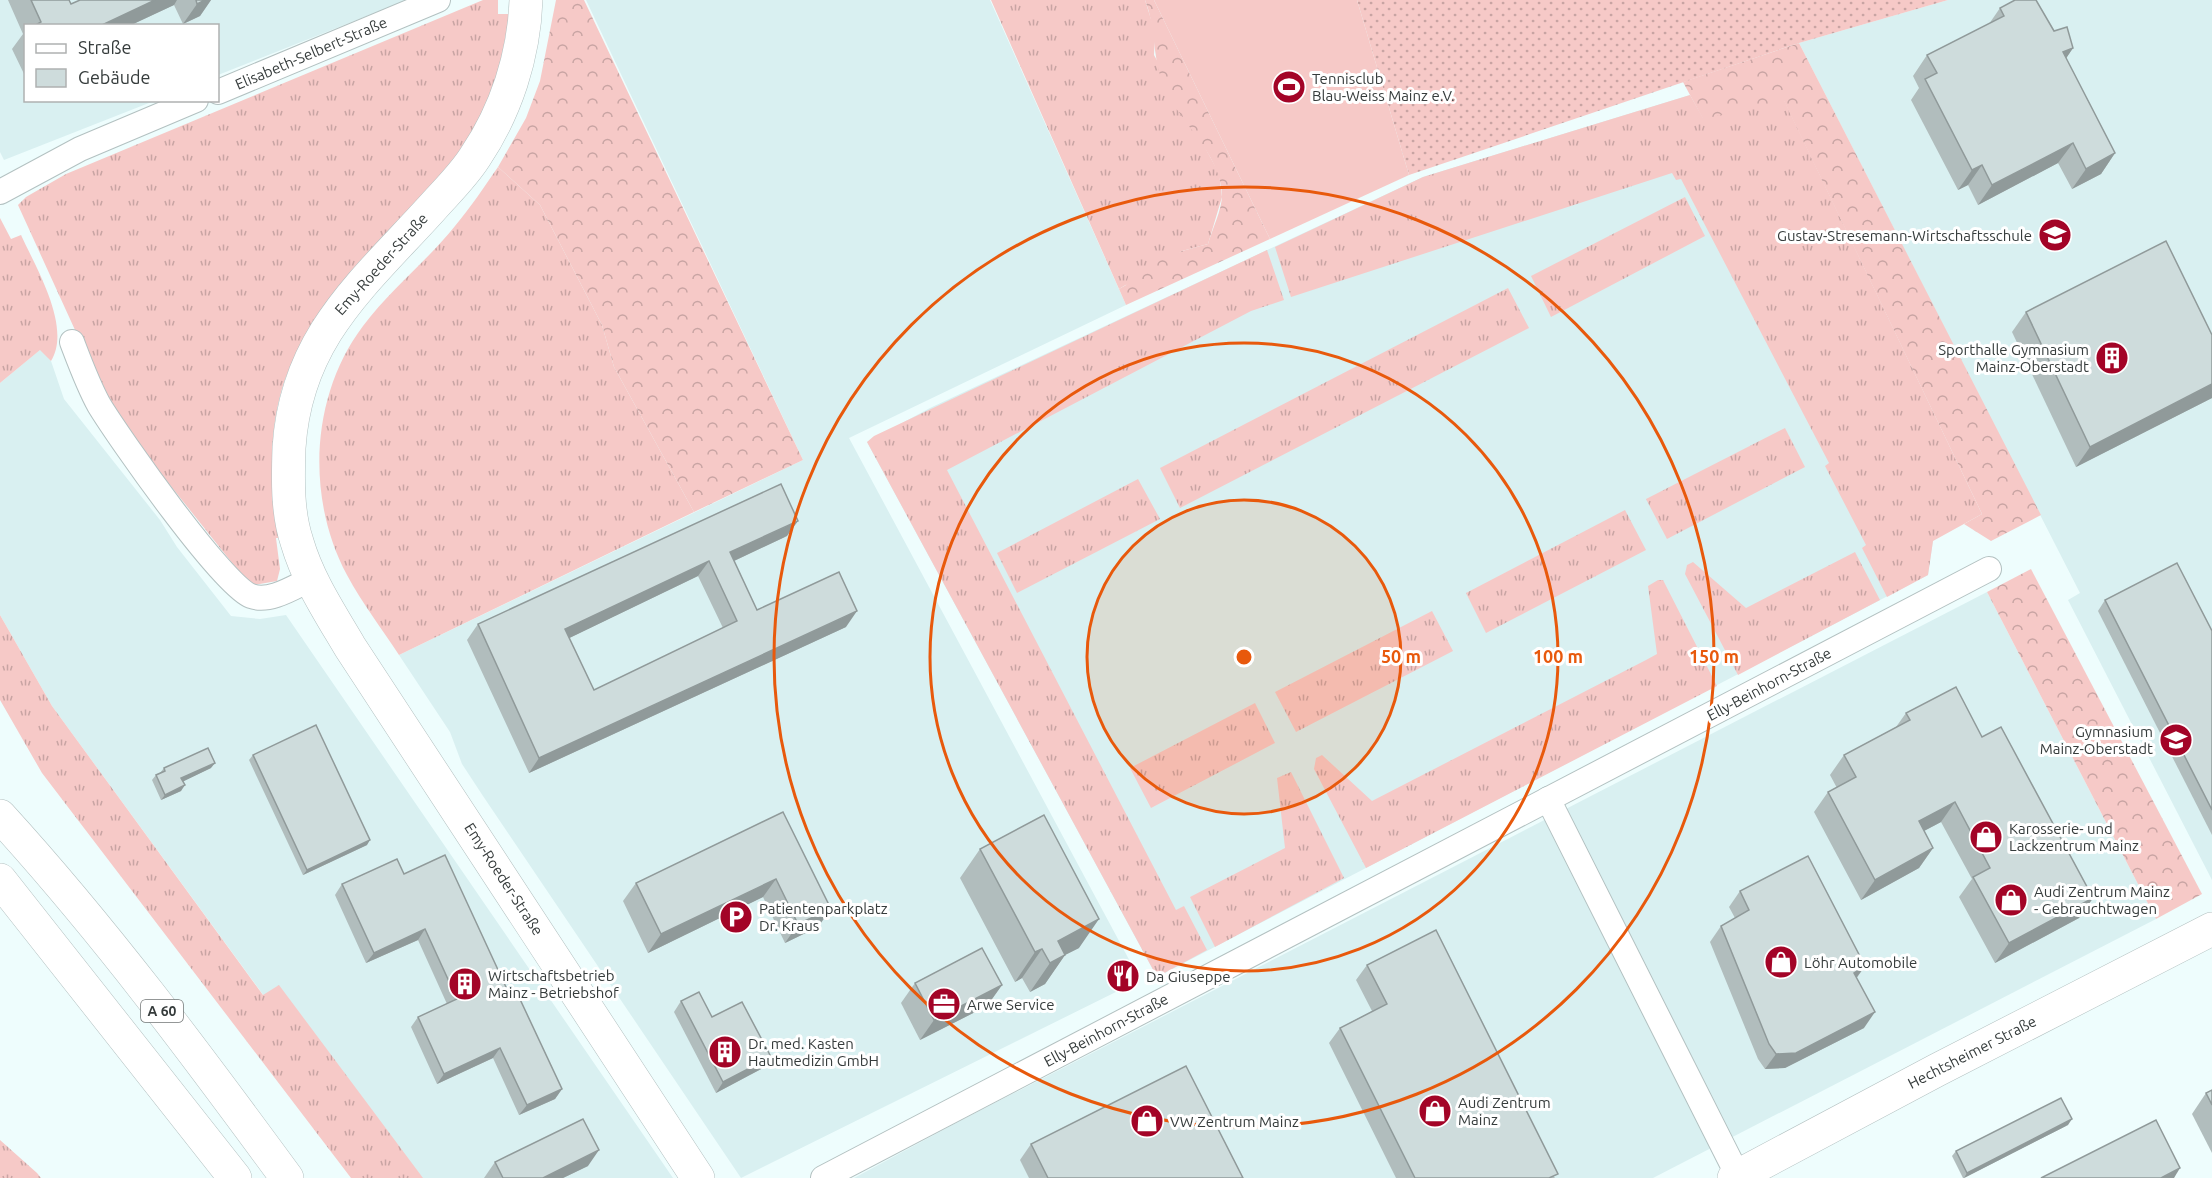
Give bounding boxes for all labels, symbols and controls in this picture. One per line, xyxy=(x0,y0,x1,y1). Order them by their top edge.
street label: Elisabeth-Selbert-Straße xyxy=(233,13,389,93)
legend xyxy=(24,24,219,102)
text: Straße xyxy=(78,37,131,57)
text: Gebäude xyxy=(78,67,150,87)
sports icon: Tennisclub Blau-Weiss Mainz e.V. xyxy=(1271,69,1307,105)
place label: Tennisclub Blau-Weiss Mainz e.V. xyxy=(1312,70,1455,104)
street label: Emy-Roeder-Straße xyxy=(331,210,431,318)
school or university icon: Gustav-Stresemann-Wirtschaftsschule xyxy=(2037,217,2073,253)
place label: Gustav-Stresemann-Wirtschaftsschule xyxy=(1777,227,2032,244)
building icon: Sporthalle Gymnasium Mainz-Oberstadt xyxy=(2094,340,2130,376)
place label: Sporthalle Gymnasium Mainz-Oberstadt xyxy=(1938,341,2089,375)
street label: Elly-Beinhorn-Straße xyxy=(1704,644,1834,724)
text: 50 m xyxy=(1381,646,1421,666)
text: 100 m xyxy=(1533,646,1583,666)
text: 150 m xyxy=(1689,646,1739,666)
centre of rings xyxy=(1234,647,1254,667)
school or university icon: Gymnasium Mainz-Oberstadt xyxy=(2158,722,2194,758)
place label: Gymnasium Mainz-Oberstadt xyxy=(2040,723,2153,757)
shop icon: Karosserie- und Lackzentrum Mainz xyxy=(1968,819,2004,855)
street label: Emy-Roeder-Straße xyxy=(461,820,547,938)
place label: Karosserie- und Lackzentrum Mainz xyxy=(2009,820,2139,854)
shop icon: Audi Zentrum Mainz - Gebrauchtwagen xyxy=(1993,882,2029,918)
place label: Audi Zentrum Mainz - Gebrauchtwagen xyxy=(2034,883,2170,917)
parking icon: Patientenparkplatz Dr. Kraus xyxy=(718,899,754,935)
place label: Patientenparkplatz Dr. Kraus xyxy=(759,900,888,934)
shop icon: Löhr Automobile xyxy=(1763,944,1799,980)
place label: Löhr Automobile xyxy=(1804,954,1917,971)
restaurant icon: Da Giuseppe xyxy=(1105,958,1141,994)
building icon: Wirtschaftsbetrieb Mainz - Betriebshof xyxy=(447,966,483,1002)
place label: Wirtschaftsbetrieb Mainz - Betriebshof xyxy=(488,967,619,1001)
place label: Da Giuseppe xyxy=(1146,968,1231,985)
office icon: Arwe Service xyxy=(926,986,962,1022)
street label: Elly-Beinhorn-Straße xyxy=(1041,990,1171,1070)
place label: Arwe Service xyxy=(967,996,1054,1013)
road number: A 60 xyxy=(141,1000,183,1022)
street label: Hechtsheimer Straße xyxy=(1905,1012,2039,1092)
building icon: Dr. med. Kasten Hautmedizin GmbH xyxy=(707,1034,743,1070)
place label: Dr. med. Kasten Hautmedizin GmbH xyxy=(748,1035,879,1069)
shop icon: Audi Zentrum Mainz xyxy=(1417,1093,1453,1129)
place label: Audi Zentrum Mainz xyxy=(1458,1094,1551,1128)
shop icon: VW Zentrum Mainz xyxy=(1129,1103,1165,1139)
place label: VW Zentrum Mainz xyxy=(1170,1113,1299,1130)

